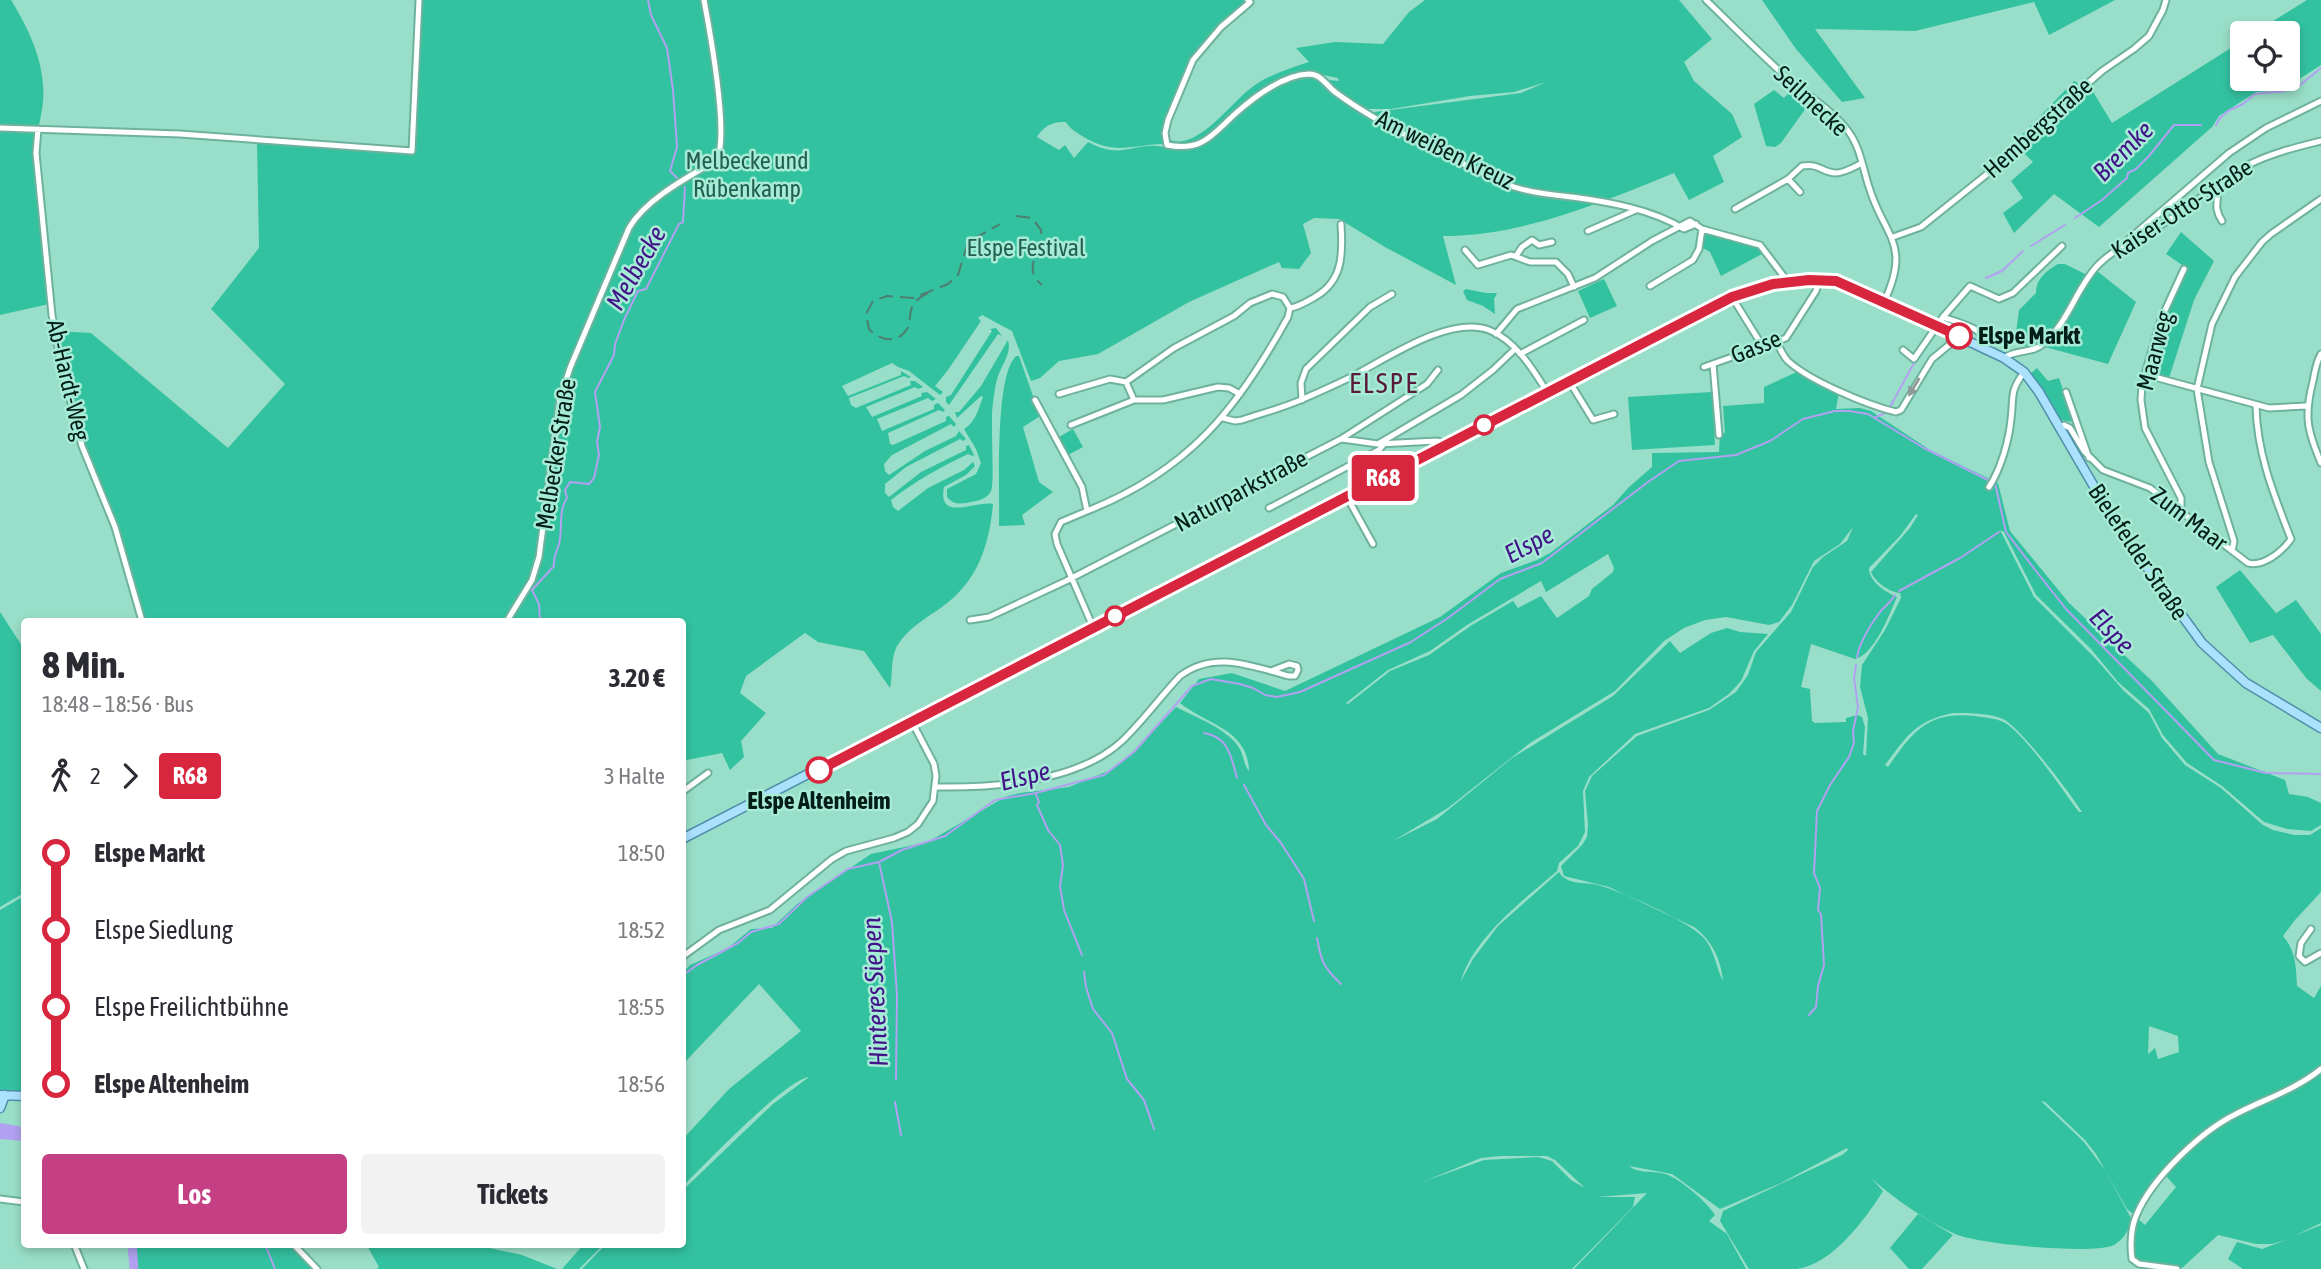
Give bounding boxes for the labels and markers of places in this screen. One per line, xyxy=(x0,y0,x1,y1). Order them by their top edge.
place label: Elspe Markt xyxy=(1978,322,2080,349)
marker: Elspe Markt xyxy=(1946,323,1972,349)
unlabelled marker xyxy=(1474,415,1494,435)
unlabelled marker xyxy=(1105,606,1125,626)
marker: Elspe Altenheim xyxy=(806,757,832,783)
place label: Elspe Altenheim xyxy=(747,787,891,814)

